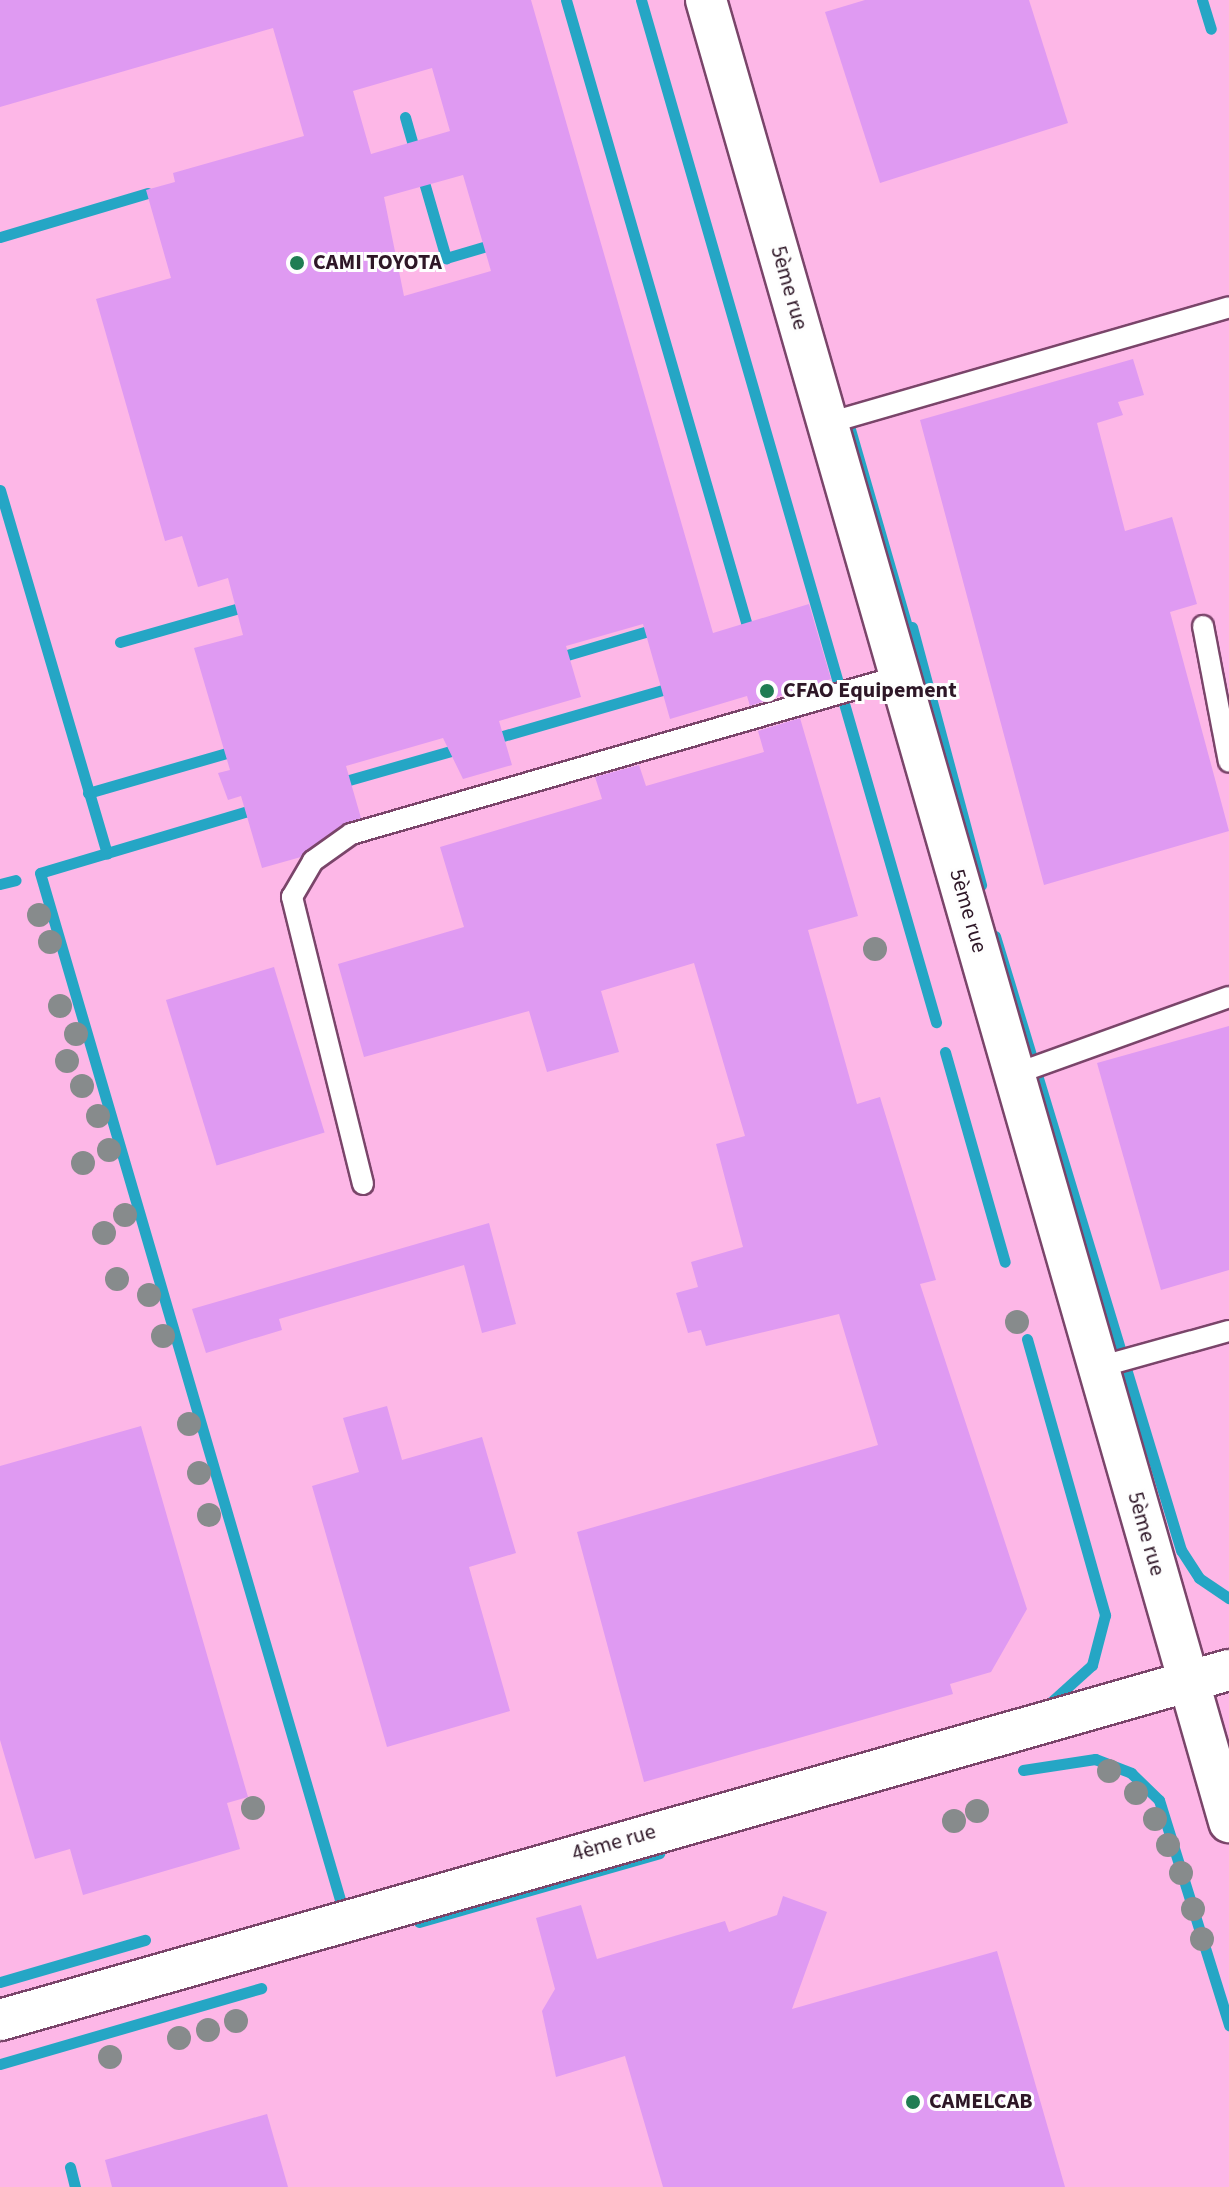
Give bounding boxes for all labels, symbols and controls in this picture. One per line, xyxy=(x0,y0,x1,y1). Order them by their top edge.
street label: 5ème rue xyxy=(764,243,814,333)
place label: CAMI TOYOTA xyxy=(313,250,442,276)
marker: CAMI TOYOTA xyxy=(288,254,306,272)
place label: CFAO Equipement xyxy=(783,678,957,704)
marker: CFAO Equipement xyxy=(758,682,776,700)
street label: 5ème rue xyxy=(943,866,993,956)
street label: 5ème rue xyxy=(1121,1489,1171,1579)
street label: 4ème rue xyxy=(569,1818,659,1868)
place label: CAMELCAB xyxy=(929,2089,1033,2115)
marker: CAMELCAB xyxy=(904,2093,922,2111)

